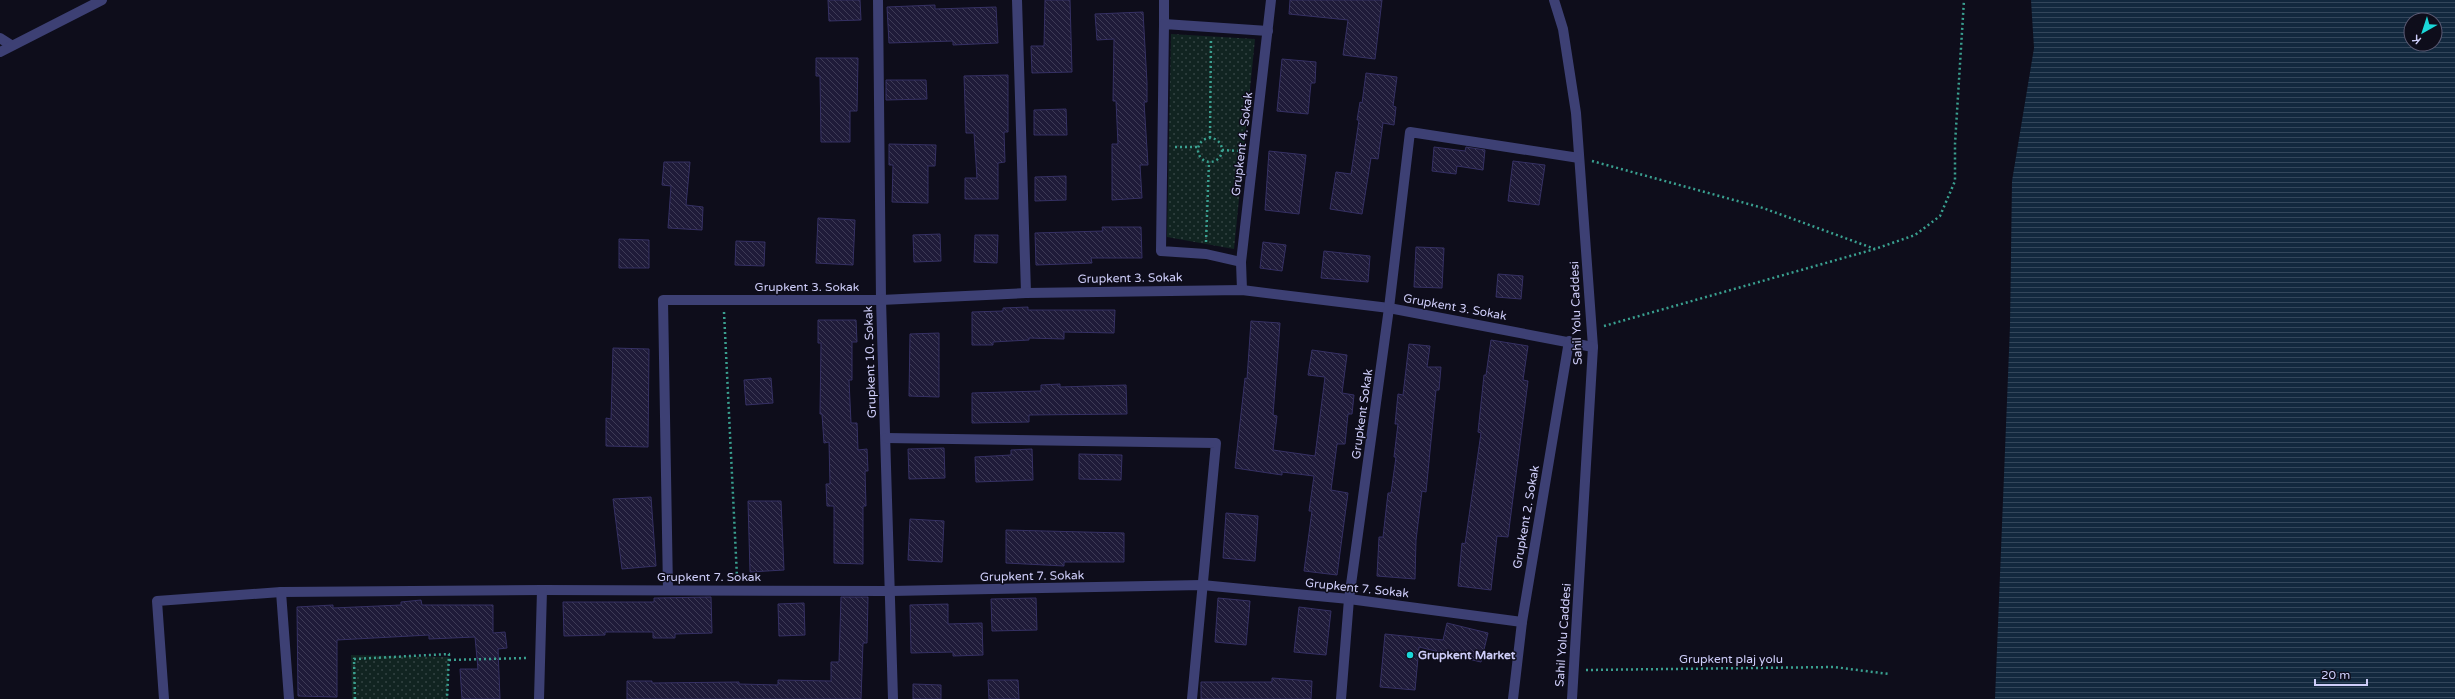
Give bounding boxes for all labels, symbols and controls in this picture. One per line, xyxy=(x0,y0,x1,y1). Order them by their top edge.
north arrow xyxy=(2403,12,2443,52)
text: K xyxy=(2410,32,2424,47)
street label: Grupkent 4. Sokak xyxy=(1229,91,1255,197)
street label: Sahil Yolu Caddesi xyxy=(1567,261,1585,365)
street label: Grupkent 3. Sokak xyxy=(1077,270,1183,286)
street label: Grupkent 3. Sokak xyxy=(755,280,860,294)
street label: Grupkent 3. Sokak xyxy=(1402,291,1508,323)
street label: Grupkent 10. Sokak xyxy=(861,305,879,418)
street label: Grupkent Sokak xyxy=(1349,367,1375,460)
street label: Grupkent 2. Sokak xyxy=(1510,464,1542,570)
street label: Grupkent 7. Sokak xyxy=(980,568,1085,584)
street label: Grupkent 7. Sokak xyxy=(657,570,762,584)
street label: Grupkent 7. Sokak xyxy=(1304,576,1410,600)
street label: Sahil Yolu Caddesi xyxy=(1552,583,1574,687)
place label: Grupkent Market xyxy=(1418,648,1516,663)
marker: Grupkent Market xyxy=(1405,650,1415,660)
street label: Grupkent plaj yolu xyxy=(1679,652,1783,666)
scale bar xyxy=(2315,661,2367,687)
text: 20 m xyxy=(2321,668,2350,682)

